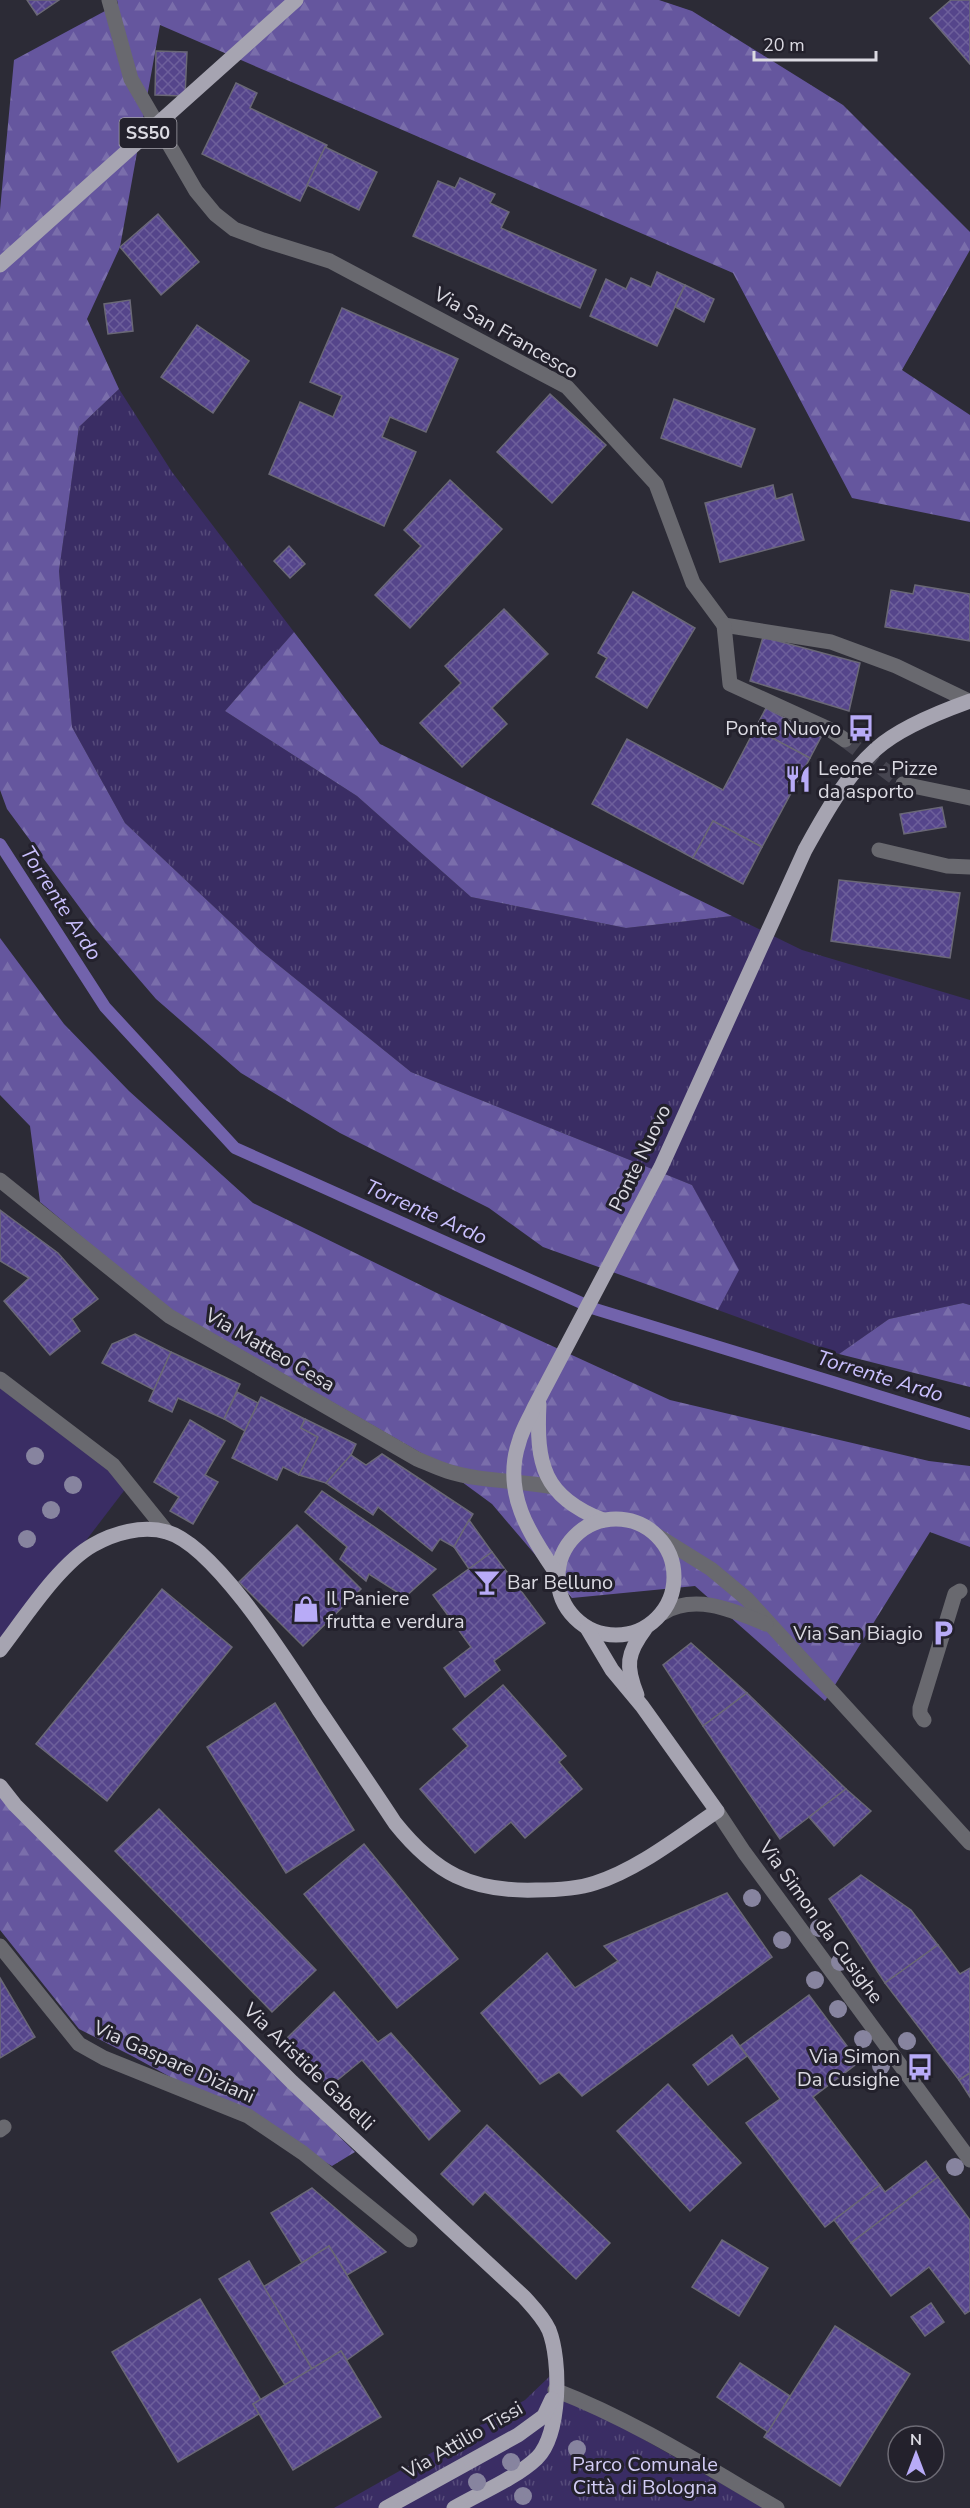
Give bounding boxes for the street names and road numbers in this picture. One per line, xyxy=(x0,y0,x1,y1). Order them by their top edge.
road number: SS50 xyxy=(120,118,176,148)
street label: Via San Francesco xyxy=(428,280,583,385)
street label: Ponte Nuovo xyxy=(603,1100,677,1216)
street label: Via Matteo Cesa xyxy=(199,1301,340,1398)
street label: Via Simon da Cusighe xyxy=(752,1834,889,2009)
street label: Via Aristide Gabelli xyxy=(237,1996,381,2137)
street label: Via Gaspare Diziani xyxy=(88,2014,259,2110)
street label: Via Attilio Tissi xyxy=(397,2395,528,2486)

